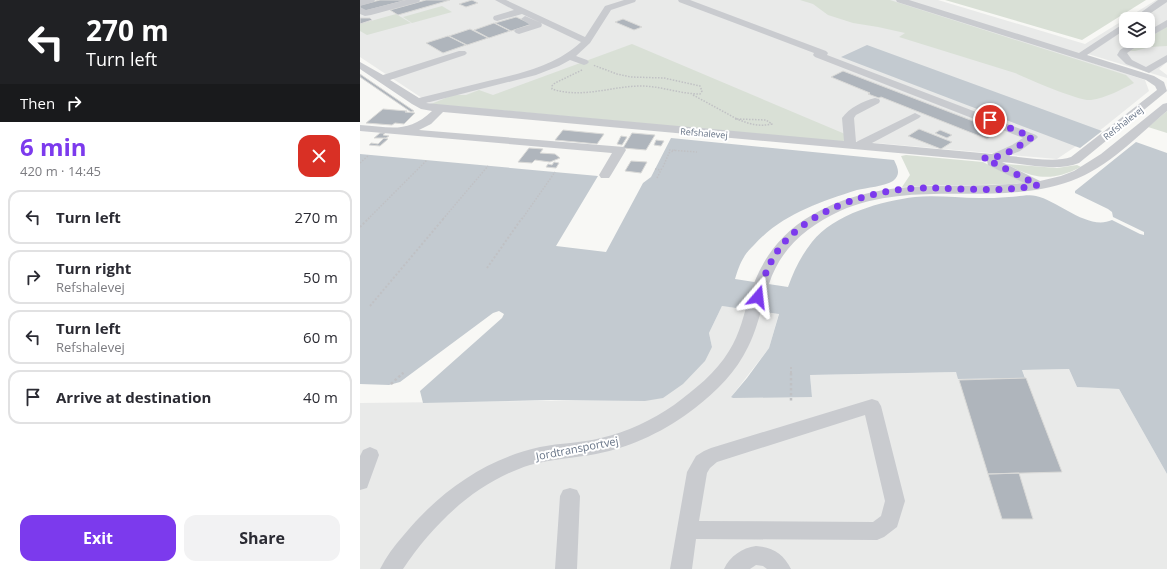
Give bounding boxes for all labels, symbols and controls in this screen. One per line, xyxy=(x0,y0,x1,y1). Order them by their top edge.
text: 270 m xyxy=(86,11,169,49)
map controls xyxy=(1119,12,1155,48)
button: layers xyxy=(1119,12,1155,48)
icon: left xyxy=(20,16,72,68)
text: Turn left xyxy=(86,47,157,71)
icon: right xyxy=(63,92,85,114)
text: Then xyxy=(20,93,55,113)
pin xyxy=(973,103,1007,137)
street label: Refshalevej xyxy=(1100,103,1146,143)
icon: arrive xyxy=(979,109,1001,131)
street label: Refshalevej xyxy=(680,124,728,142)
text: 6 min xyxy=(20,130,87,163)
button: close xyxy=(298,135,340,177)
text: 420 m · 14:45 xyxy=(20,162,101,180)
icon: left xyxy=(22,206,44,228)
text: Turn left xyxy=(56,207,121,227)
text: 270 m xyxy=(294,207,338,227)
text: Turn right xyxy=(56,258,131,278)
icon: right xyxy=(22,266,44,288)
text: 50 m xyxy=(303,267,338,287)
position arrow xyxy=(737,276,779,318)
text: Refshalevej xyxy=(56,278,125,296)
text: Turn left xyxy=(56,318,121,338)
icon: left xyxy=(22,326,44,348)
text: 60 m xyxy=(303,327,338,347)
text: Refshalevej xyxy=(56,338,125,356)
icon: arrive xyxy=(22,386,44,408)
text: Arrive at destination xyxy=(56,387,211,407)
text: 40 m xyxy=(303,387,338,407)
street label: Jordtransportvej xyxy=(534,433,619,464)
button: Exit xyxy=(20,515,176,561)
button: Share xyxy=(184,515,340,561)

